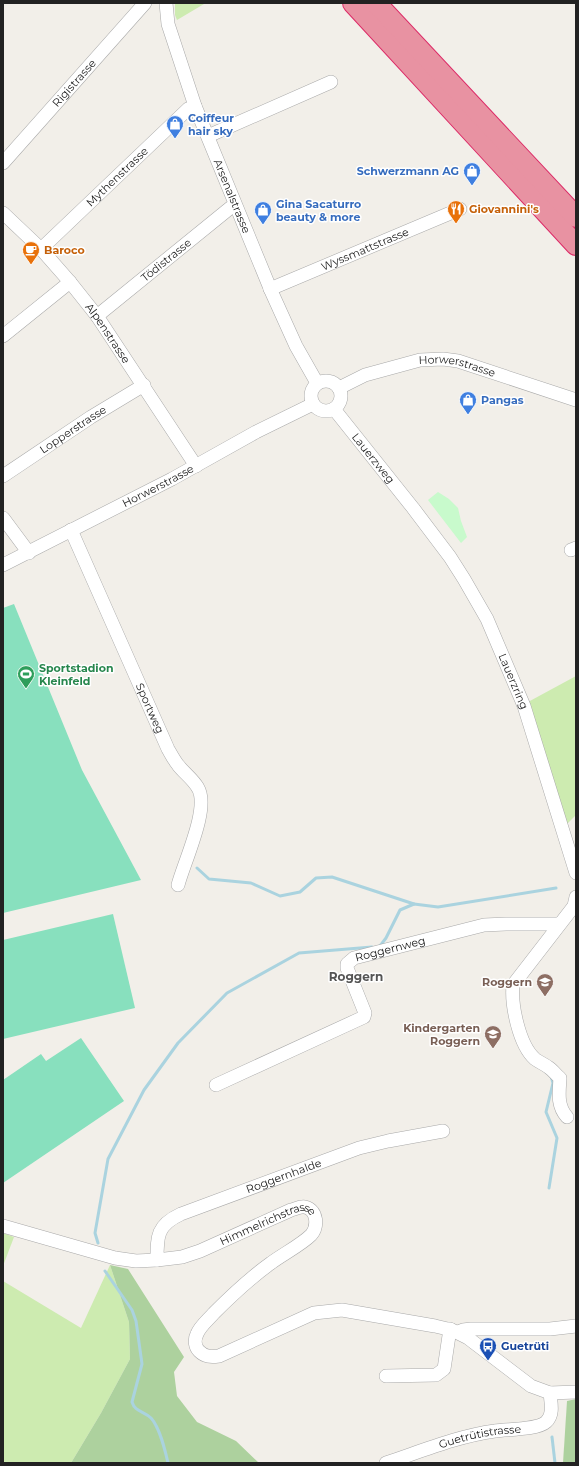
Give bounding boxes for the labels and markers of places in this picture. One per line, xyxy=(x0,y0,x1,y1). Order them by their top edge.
place label: Coiffeur hair sky xyxy=(188,111,234,138)
shop icon: Coiffeur hair sky xyxy=(165,114,185,139)
shop icon: Schwerzmann AG xyxy=(462,161,482,186)
place label: Schwerzmann AG xyxy=(357,164,459,178)
place label: Gina Sacaturro beauty & more xyxy=(276,197,361,224)
restaurant icon: Giovannini's xyxy=(446,199,466,224)
shop icon: Gina Sacaturro beauty & more xyxy=(253,200,273,225)
place label: Giovannini's xyxy=(469,202,539,216)
cafe icon: Baroco xyxy=(21,240,41,265)
place label: Baroco xyxy=(44,243,85,257)
shop icon: Pangas xyxy=(458,390,478,415)
place label: Pangas xyxy=(481,393,524,407)
place label: Sportstadion Kleinfeld xyxy=(39,661,114,688)
sports icon: Sportstadion Kleinfeld xyxy=(16,664,36,689)
school or university icon: Roggern xyxy=(535,972,555,997)
place label: Roggern xyxy=(482,975,532,989)
place label: Kindergarten Roggern xyxy=(403,1021,480,1048)
school or university icon: Kindergarten Roggern xyxy=(483,1024,503,1049)
bus stop icon: Guetrüti xyxy=(478,1336,498,1361)
place label: Guetrüti xyxy=(501,1339,549,1353)

